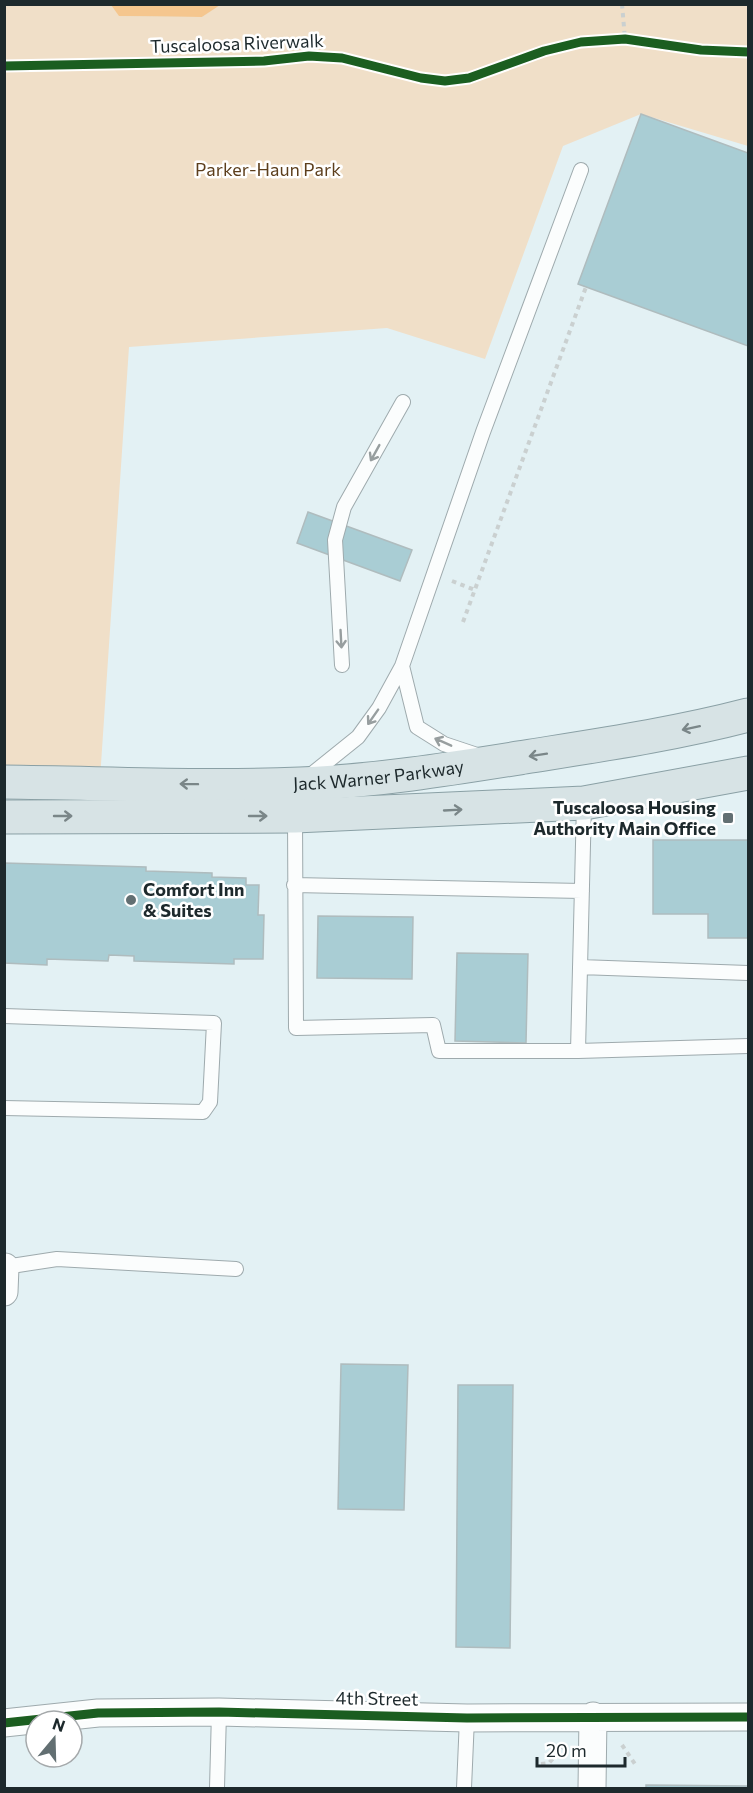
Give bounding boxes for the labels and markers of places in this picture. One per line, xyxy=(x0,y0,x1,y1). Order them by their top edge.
place label: Tuscaloosa Housing Authority Main Office xyxy=(533,796,716,839)
marker: Tuscaloosa Housing Authority Main Office xyxy=(721,811,735,825)
place label: Comfort Inn & Suites xyxy=(143,878,245,921)
marker: Comfort Inn & Suites xyxy=(124,893,138,907)

